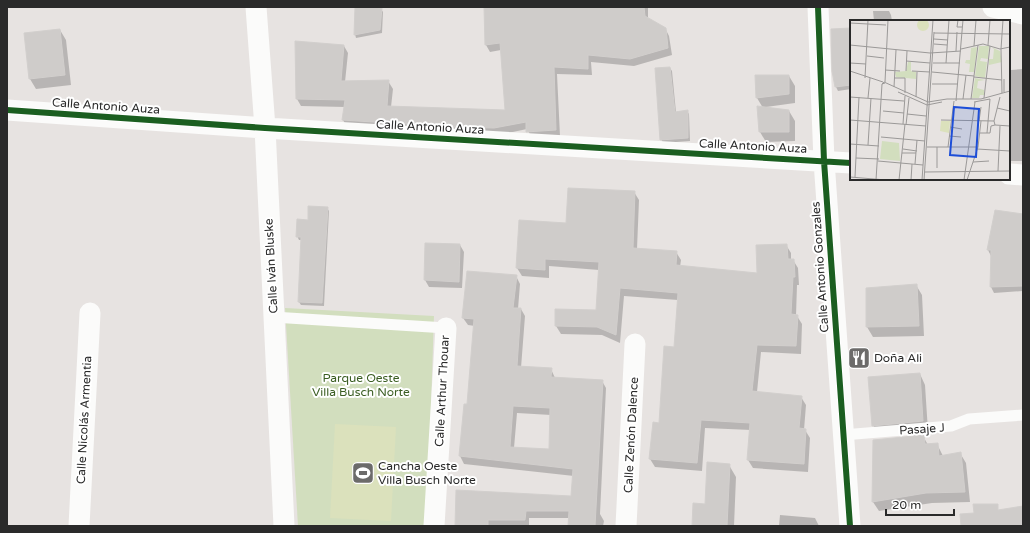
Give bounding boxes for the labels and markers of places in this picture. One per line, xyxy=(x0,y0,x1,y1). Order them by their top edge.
restaurant icon: Doña Ali xyxy=(846,345,872,371)
place label: Doña Ali xyxy=(874,351,922,365)
place label: Cancha Oeste Villa Busch Norte xyxy=(378,459,476,487)
sports icon: Cancha Oeste Villa Busch Norte xyxy=(350,460,376,486)

